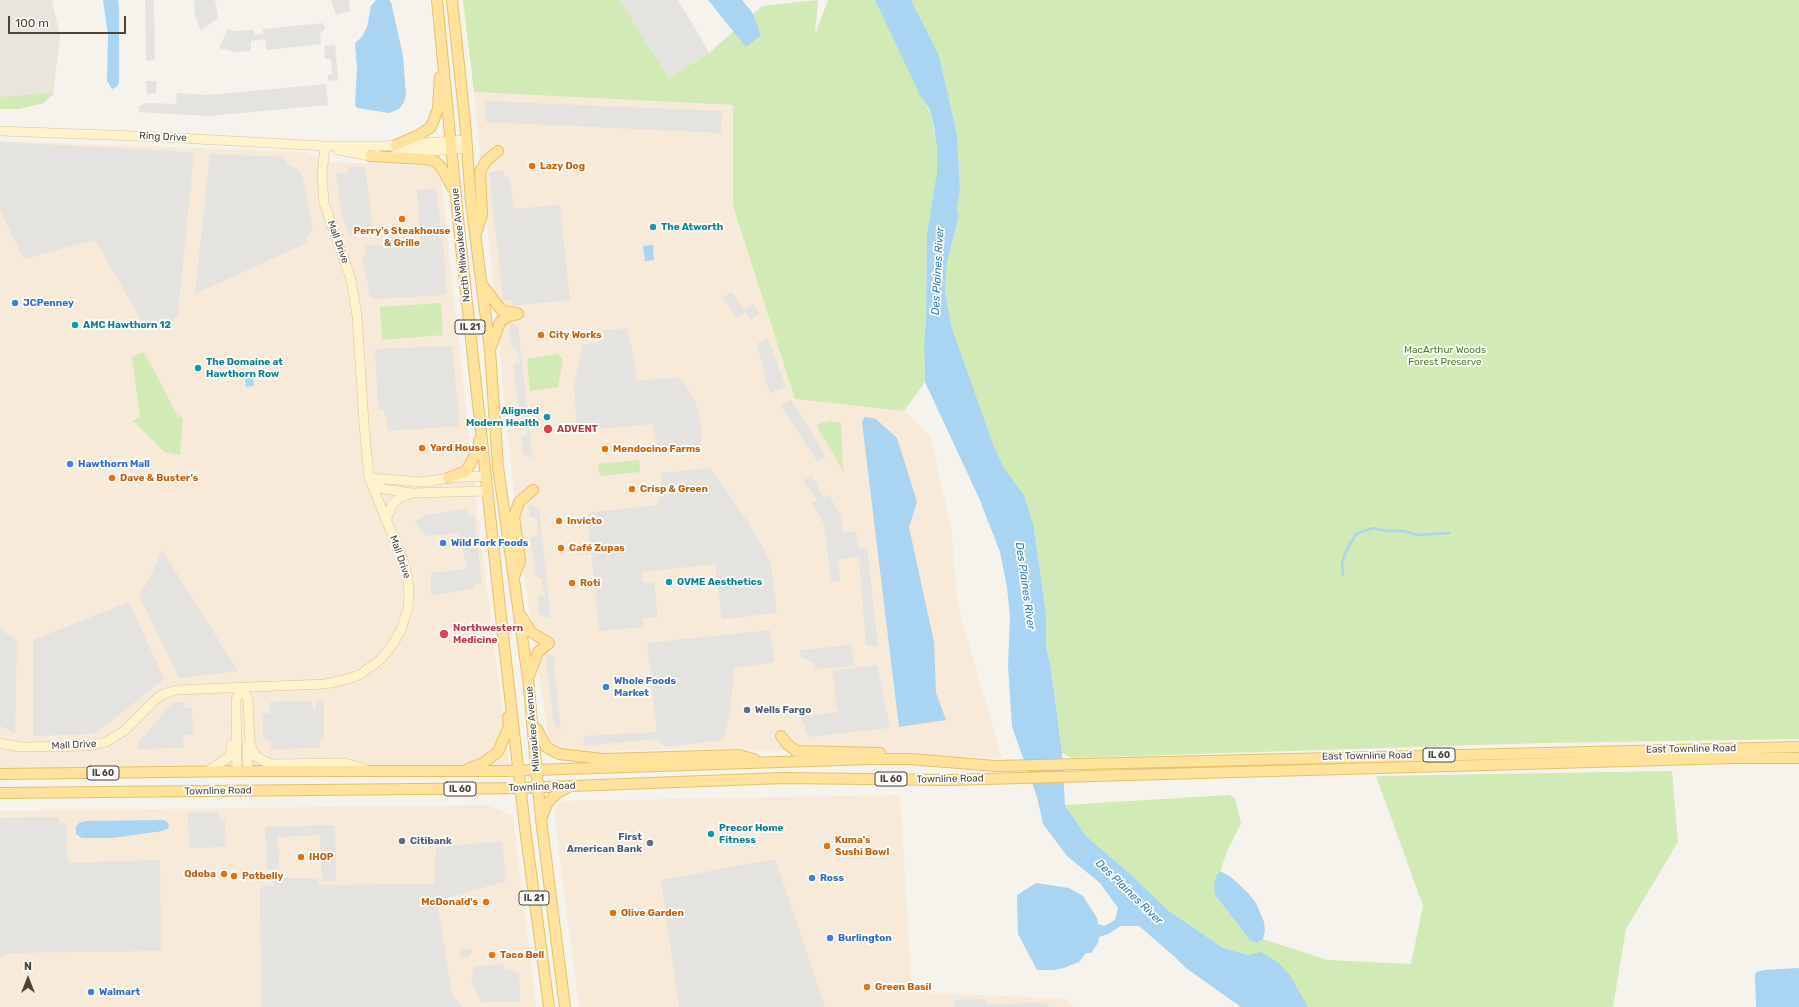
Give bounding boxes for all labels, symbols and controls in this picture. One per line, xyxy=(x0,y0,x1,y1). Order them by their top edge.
scale bar xyxy=(10,8,128,34)
text: 100 m xyxy=(15,16,49,30)
street label: Ring Drive xyxy=(139,130,187,144)
place label: Lazy Dog xyxy=(540,160,585,172)
marker: Lazy Dog xyxy=(527,161,537,171)
street label: North Milwaukee Avenue xyxy=(449,187,473,303)
marker: Perry's Steakhouse & Grille xyxy=(397,214,407,224)
street label: Mall Drive xyxy=(325,219,351,265)
place label: The Atworth xyxy=(661,221,723,233)
marker: The Atworth xyxy=(648,222,658,232)
place label: Perry's Steakhouse & Grille xyxy=(353,225,451,248)
water label: Des Plaines River xyxy=(929,227,947,315)
place label: JCPenney xyxy=(23,297,74,309)
marker: JCPenney xyxy=(10,298,20,308)
place label: AMC Hawthorn 12 xyxy=(83,319,171,331)
marker: AMC Hawthorn 12 xyxy=(70,320,80,330)
road number: IL 21 xyxy=(455,320,485,334)
place label: City Works xyxy=(549,329,602,341)
marker: City Works xyxy=(536,330,546,340)
park label: MacArthur Woods Forest Preserve xyxy=(1404,344,1486,368)
place label: The Domaine at Hawthorn Row xyxy=(206,356,283,380)
marker: The Domaine at Hawthorn Row xyxy=(193,363,203,373)
place label: Aligned Modern Health xyxy=(466,405,539,428)
marker: Aligned Modern Health xyxy=(542,412,552,422)
marker: ADVENT xyxy=(542,423,554,435)
place label: ADVENT xyxy=(557,423,598,435)
place label: Yard House xyxy=(430,442,486,454)
marker: Yard House xyxy=(417,443,427,453)
place label: Mendocino Farms xyxy=(613,443,701,455)
marker: Mendocino Farms xyxy=(600,444,610,454)
place label: Hawthorn Mall xyxy=(78,458,150,470)
marker: Hawthorn Mall xyxy=(65,459,75,469)
place label: Dave & Buster's xyxy=(120,472,198,484)
marker: Dave & Buster's xyxy=(107,473,117,483)
place label: Crisp & Green xyxy=(640,483,708,495)
marker: Crisp & Green xyxy=(627,484,637,494)
place label: Invicto xyxy=(567,515,602,527)
marker: Invicto xyxy=(554,516,564,526)
street label: Mall Drive xyxy=(387,534,413,580)
place label: Wild Fork Foods xyxy=(451,537,528,549)
marker: Wild Fork Foods xyxy=(438,538,448,548)
water label: Des Plaines River xyxy=(1012,541,1038,631)
place label: Café Zupas xyxy=(569,542,625,554)
marker: Café Zupas xyxy=(556,543,566,553)
place label: OVME Aesthetics xyxy=(677,576,762,588)
place label: Roti xyxy=(580,577,600,589)
marker: OVME Aesthetics xyxy=(664,577,674,587)
marker: Roti xyxy=(567,578,577,588)
place label: Northwestern Medicine xyxy=(453,622,523,646)
marker: Northwestern Medicine xyxy=(438,628,450,640)
place label: Whole Foods Market xyxy=(614,675,676,698)
marker: Whole Foods Market xyxy=(601,682,611,692)
street label: Milwaukee Avenue xyxy=(523,686,543,772)
place label: Wells Fargo xyxy=(755,704,811,716)
marker: Wells Fargo xyxy=(742,705,752,715)
street label: Mall Drive xyxy=(51,738,97,752)
street label: East Townline Road xyxy=(1646,742,1736,756)
road number: IL 60 xyxy=(1423,748,1455,762)
street label: East Townline Road xyxy=(1322,749,1412,763)
road number: IL 60 xyxy=(87,766,119,780)
road number: IL 60 xyxy=(875,772,907,786)
street label: Townline Road xyxy=(916,772,984,786)
street label: Townline Road xyxy=(508,780,576,794)
road number: IL 60 xyxy=(444,782,476,796)
street label: Townline Road xyxy=(184,784,252,798)
place label: Precor Home Fitness xyxy=(719,822,784,846)
marker: Precor Home Fitness xyxy=(706,829,716,839)
place label: First American Bank xyxy=(567,831,642,854)
place label: Kuma's Sushi Bowl xyxy=(835,834,889,858)
place label: Citibank xyxy=(410,835,452,847)
marker: Citibank xyxy=(397,836,407,846)
marker: First American Bank xyxy=(645,838,655,848)
marker: Kuma's Sushi Bowl xyxy=(822,841,832,851)
place label: IHOP xyxy=(309,851,334,863)
marker: IHOP xyxy=(296,852,306,862)
water label: Des Plaines River xyxy=(1093,857,1165,927)
place label: Qdoba xyxy=(184,868,216,880)
marker: Qdoba xyxy=(219,869,229,879)
place label: Potbelly xyxy=(242,870,283,882)
marker: Potbelly xyxy=(229,871,239,881)
place label: Ross xyxy=(820,872,844,884)
marker: Ross xyxy=(807,873,817,883)
road number: IL 21 xyxy=(519,891,549,905)
place label: McDonald's xyxy=(421,896,478,908)
marker: McDonald's xyxy=(481,897,491,907)
place label: Olive Garden xyxy=(621,907,684,919)
marker: Olive Garden xyxy=(608,908,618,918)
place label: Burlington xyxy=(838,932,892,944)
marker: Burlington xyxy=(825,933,835,943)
place label: Taco Bell xyxy=(500,949,544,961)
marker: Taco Bell xyxy=(487,950,497,960)
north arrow xyxy=(8,959,48,999)
text: N xyxy=(24,960,32,973)
place label: Green Basil xyxy=(875,981,931,993)
marker: Green Basil xyxy=(862,982,872,992)
place label: Walmart xyxy=(99,986,140,998)
marker: Walmart xyxy=(86,987,96,997)

